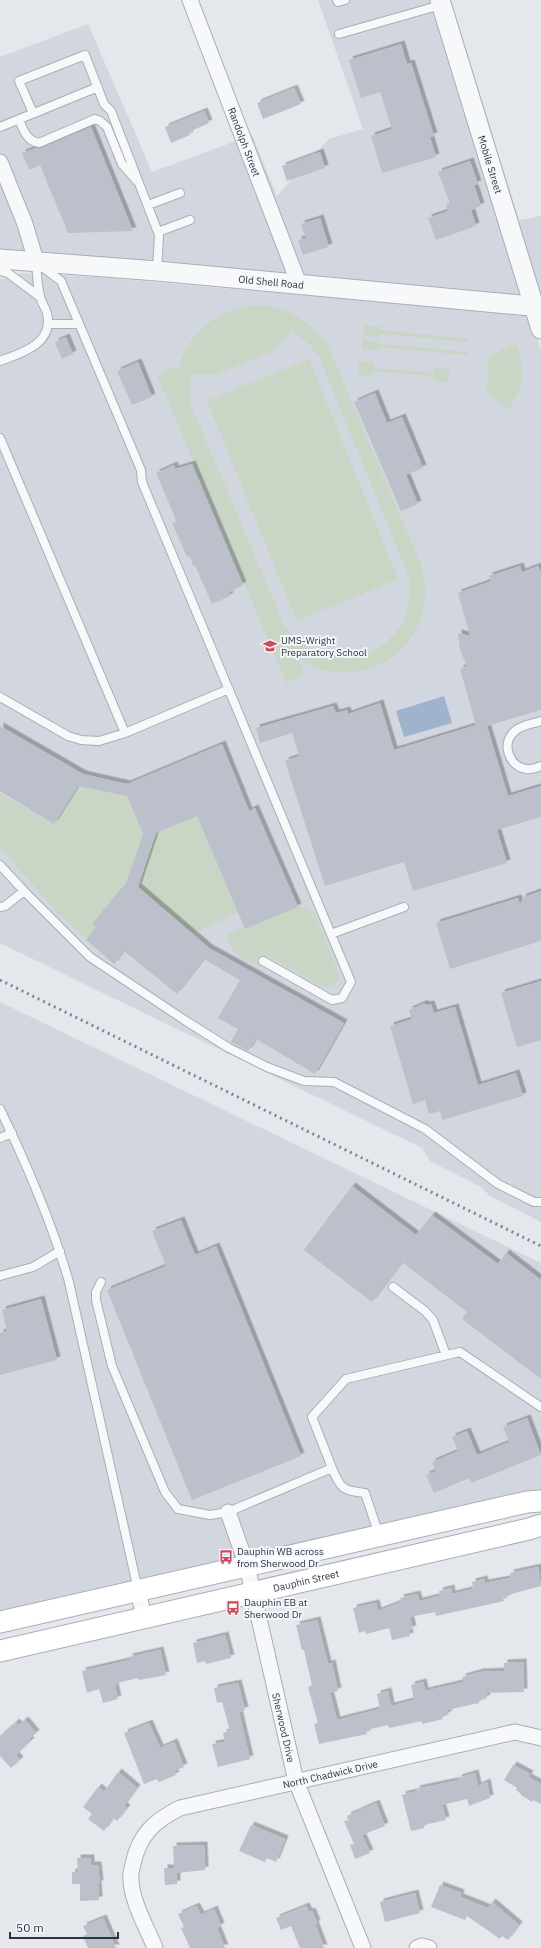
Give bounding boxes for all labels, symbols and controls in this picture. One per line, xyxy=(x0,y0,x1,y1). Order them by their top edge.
street label: Randolph Street xyxy=(225,106,264,179)
street label: Mobile Street xyxy=(475,134,506,196)
street label: Old Shell Road xyxy=(238,272,304,291)
place label: UMS-Wright Preparatory School xyxy=(281,634,367,659)
school or university icon: UMS-Wright Preparatory School xyxy=(262,638,278,654)
place label: Dauphin WB across from Sherwood Dr xyxy=(237,1545,324,1570)
bus stop icon: Dauphin WB across from Sherwood Dr xyxy=(218,1549,234,1565)
street label: Dauphin Street xyxy=(272,1566,341,1594)
place label: Dauphin EB at Sherwood Dr xyxy=(244,1596,308,1621)
bus stop icon: Dauphin EB at Sherwood Dr xyxy=(225,1600,241,1616)
street label: Sherwood Drive xyxy=(270,1692,298,1764)
street label: North Chadwick Drive xyxy=(281,1757,380,1791)
scale bar xyxy=(10,1914,118,1940)
text: 50 m xyxy=(16,1920,44,1935)

